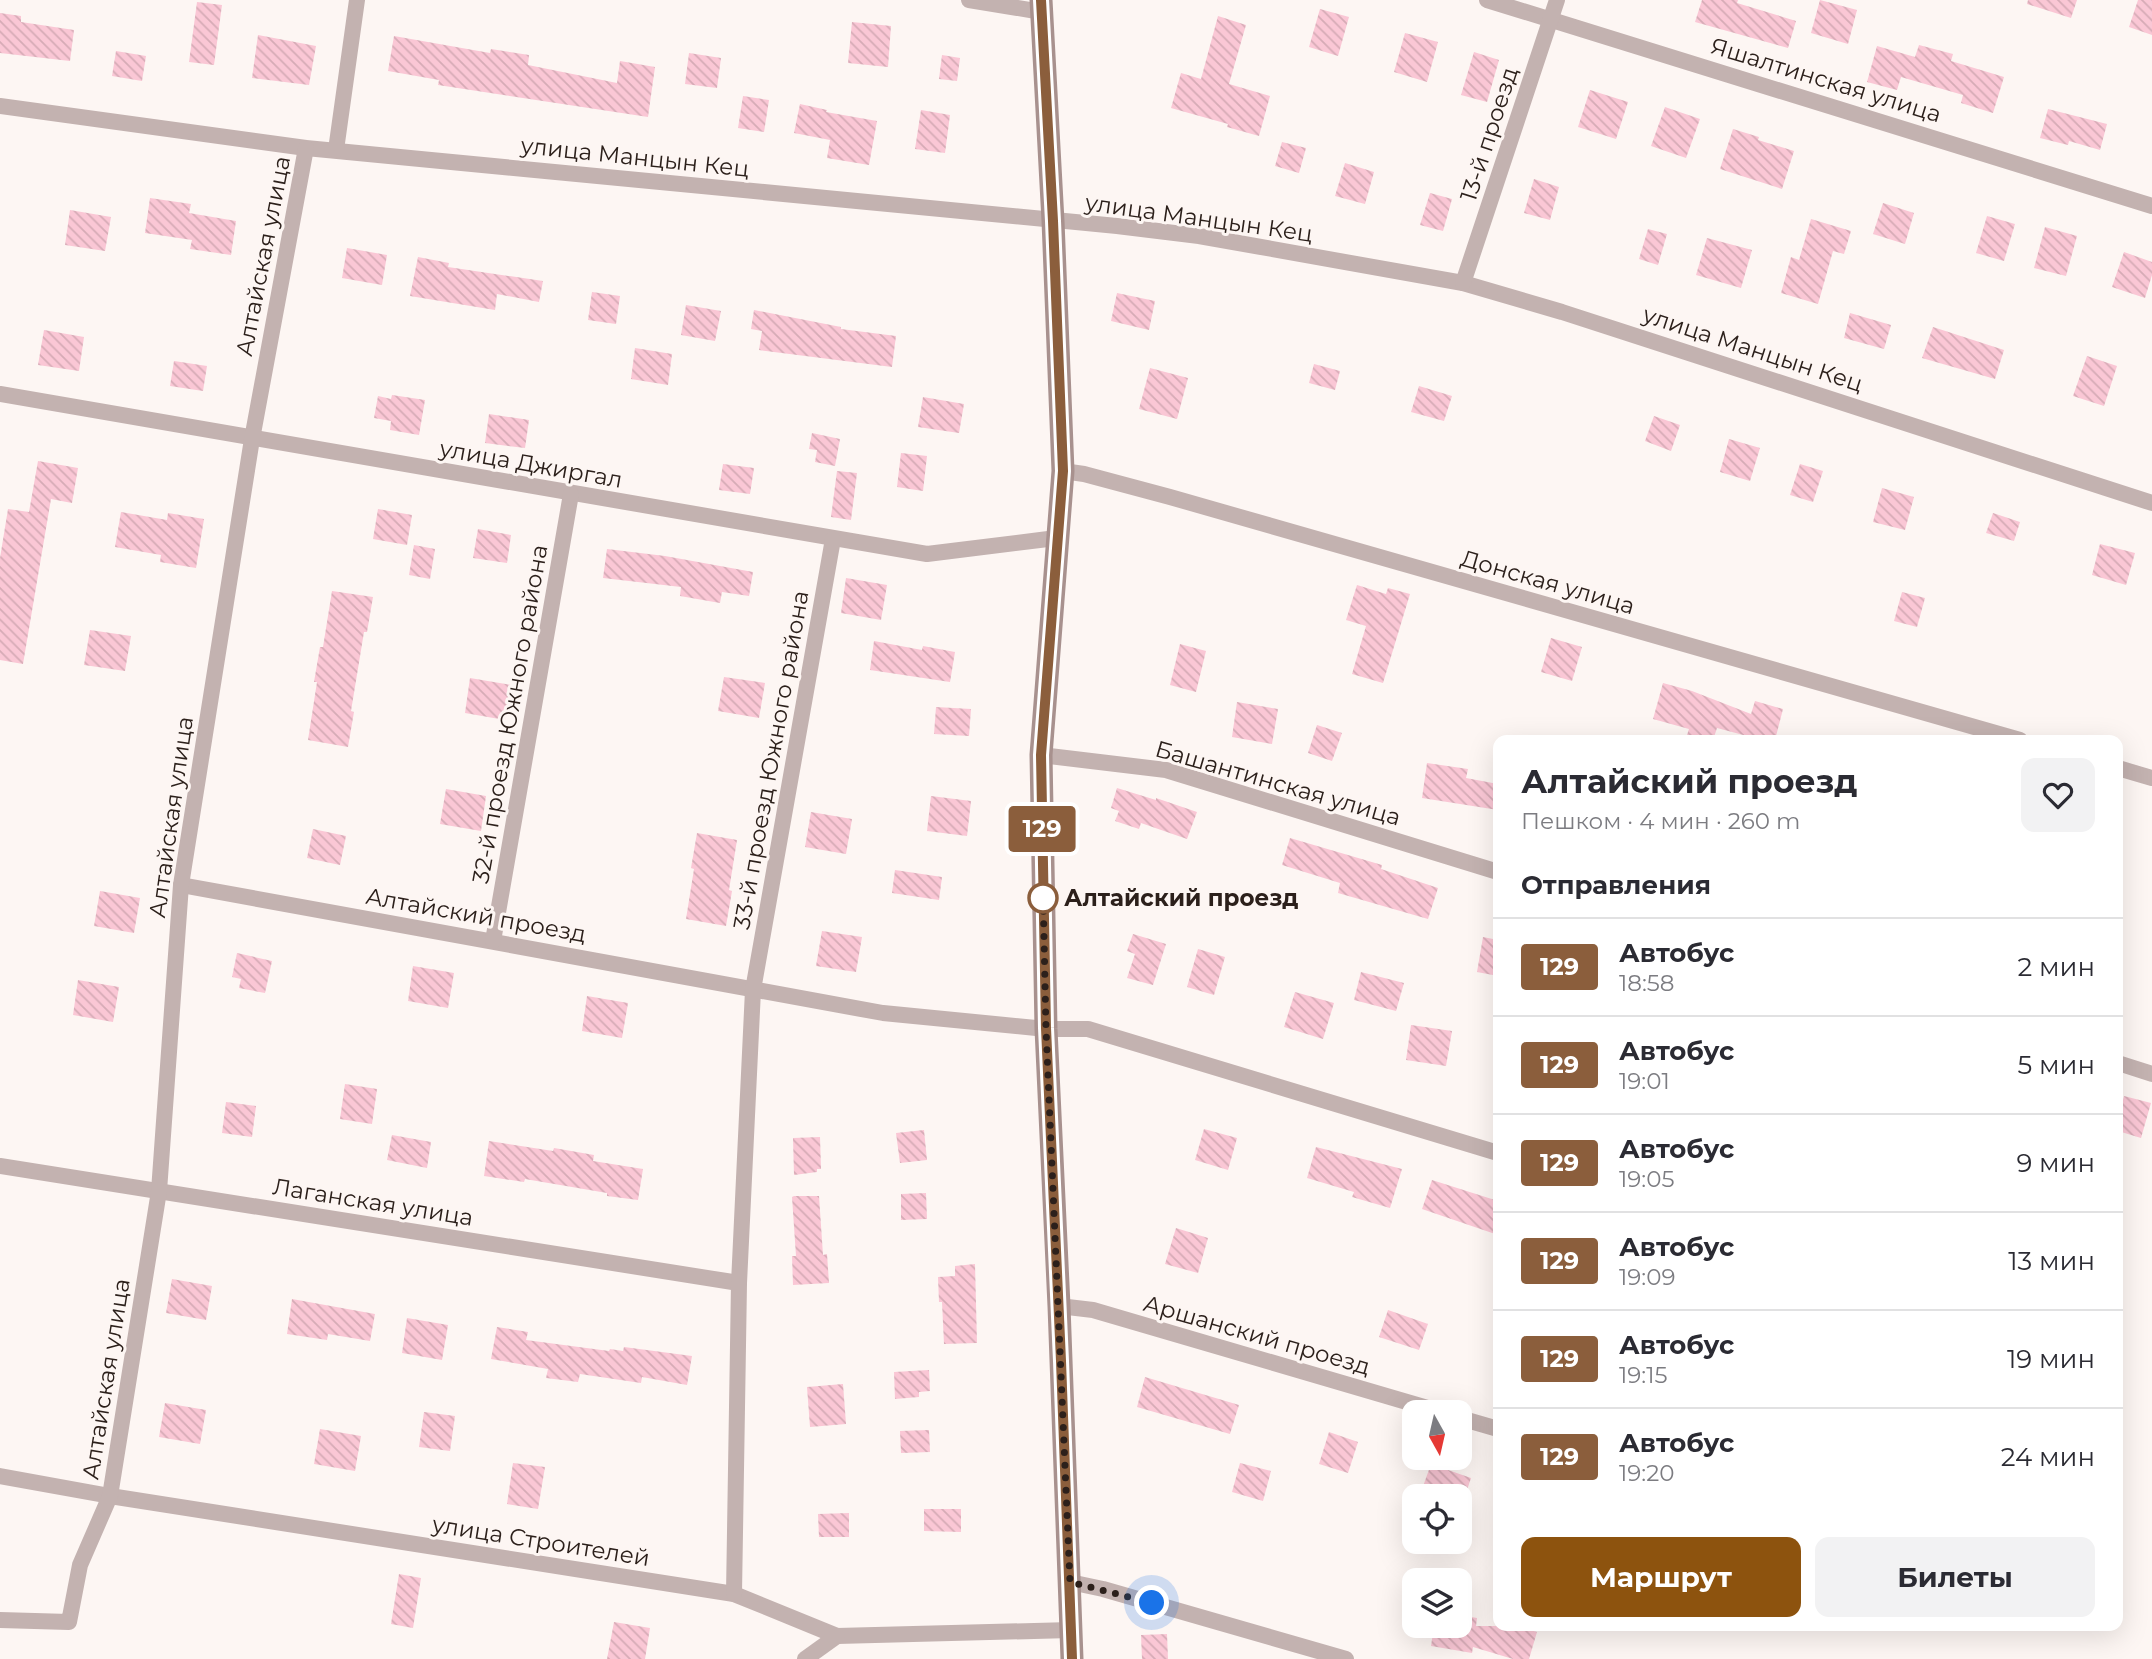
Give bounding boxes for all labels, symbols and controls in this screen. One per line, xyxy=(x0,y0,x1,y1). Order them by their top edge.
street label: Яшалтинская улица xyxy=(1707,32,1945,128)
street label: 13-й проезд xyxy=(1454,63,1524,205)
street label: улица Манцын Кец xyxy=(518,131,751,183)
street label: Алтайская улица xyxy=(230,154,296,358)
street label: улица Манцын Кец xyxy=(1082,188,1315,248)
street label: улица Манцын Кец xyxy=(1639,300,1867,398)
street label: улица Джиргал xyxy=(436,434,625,494)
street label: 32-й проезд Южного района xyxy=(466,543,554,885)
street label: Донская улица xyxy=(1458,544,1638,620)
street label: 33-й проезд Южного района xyxy=(727,588,815,932)
street label: Алтайская улица xyxy=(143,715,199,919)
street label: Башантинская улица xyxy=(1152,735,1404,831)
button: heart xyxy=(2021,758,2095,832)
text: Алтайский проезд xyxy=(1521,761,1857,801)
line badge: 129 xyxy=(1002,806,1082,852)
text: Пешком · 4 мин · 260 m xyxy=(1521,807,1800,835)
text: 129 xyxy=(1023,814,1061,843)
text: Отправления xyxy=(1521,869,1711,901)
street label: Алтайский проезд xyxy=(364,882,588,948)
marker: Алтайский проезд xyxy=(1028,883,1058,913)
place label: Алтайский проезд xyxy=(1064,884,1298,912)
text: Автобус xyxy=(1619,937,1734,969)
text: 2 мин xyxy=(2017,951,2095,983)
text: 129 xyxy=(1540,952,1579,981)
text: 18:58 xyxy=(1619,969,1675,997)
text: Автобус xyxy=(1619,1035,1734,1067)
text: 5 мин xyxy=(2017,1049,2095,1081)
text: 129 xyxy=(1540,1050,1579,1079)
text: 19:01 xyxy=(1619,1067,1670,1095)
text: Автобус xyxy=(1619,1133,1734,1165)
text: 9 мин xyxy=(2016,1147,2095,1179)
text: 129 xyxy=(1540,1148,1579,1177)
text: 19:05 xyxy=(1619,1165,1674,1193)
street label: Лаганская улица xyxy=(271,1172,475,1232)
text: Автобус xyxy=(1619,1231,1734,1263)
text: 13 мин xyxy=(2008,1245,2095,1277)
text: 129 xyxy=(1540,1246,1579,1275)
text: 19:09 xyxy=(1619,1263,1675,1291)
street label: Алтайская улица xyxy=(76,1277,136,1481)
street label: Аршанский проезд xyxy=(1140,1289,1374,1381)
text: Автобус xyxy=(1619,1329,1734,1361)
text: 19 мин xyxy=(2007,1343,2095,1375)
text: 129 xyxy=(1540,1344,1579,1373)
text: 19:15 xyxy=(1619,1361,1668,1389)
north arrow xyxy=(1402,1400,1472,1470)
map controls xyxy=(1402,1400,1472,1638)
text: Автобус xyxy=(1619,1427,1734,1459)
text: 24 мин xyxy=(2001,1441,2095,1473)
text: 129 xyxy=(1540,1442,1579,1471)
text: 19:20 xyxy=(1619,1459,1674,1487)
button: locate xyxy=(1402,1484,1472,1554)
street label: улица Строителей xyxy=(429,1510,652,1572)
button: Маршрут xyxy=(1521,1537,1801,1617)
button: Билеты xyxy=(1815,1537,2095,1617)
button: layers xyxy=(1402,1568,1472,1638)
your location xyxy=(1134,1585,1169,1620)

